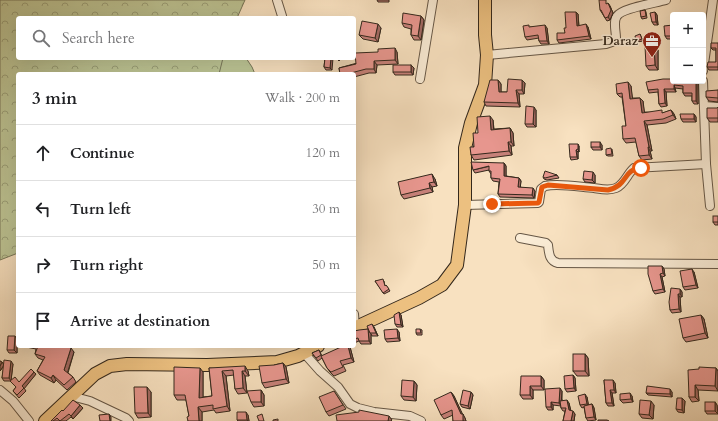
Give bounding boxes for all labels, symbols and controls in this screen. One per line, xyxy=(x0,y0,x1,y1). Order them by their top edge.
map controls xyxy=(670,12,706,84)
button: + xyxy=(670,12,706,48)
search box xyxy=(16,16,356,60)
icon: search xyxy=(30,27,52,49)
text: Search here xyxy=(62,28,135,48)
office icon: Daraz xyxy=(641,30,663,58)
place label: Daraz xyxy=(602,32,639,50)
button: − xyxy=(670,48,706,84)
text: 3 min xyxy=(32,87,77,110)
text: Walk · 200 m xyxy=(265,89,340,107)
icon: ahead xyxy=(32,142,54,164)
text: Continue xyxy=(70,143,135,163)
text: 120 m xyxy=(306,144,340,162)
route start xyxy=(632,159,650,177)
route end xyxy=(483,195,501,213)
icon: left xyxy=(32,198,54,220)
text: Turn left xyxy=(70,199,131,219)
text: 30 m xyxy=(312,200,340,218)
icon: right xyxy=(32,254,54,276)
text: Turn right xyxy=(70,255,143,275)
text: 50 m xyxy=(312,256,340,274)
icon: arrive xyxy=(32,310,54,332)
text: Arrive at destination xyxy=(70,311,210,331)

